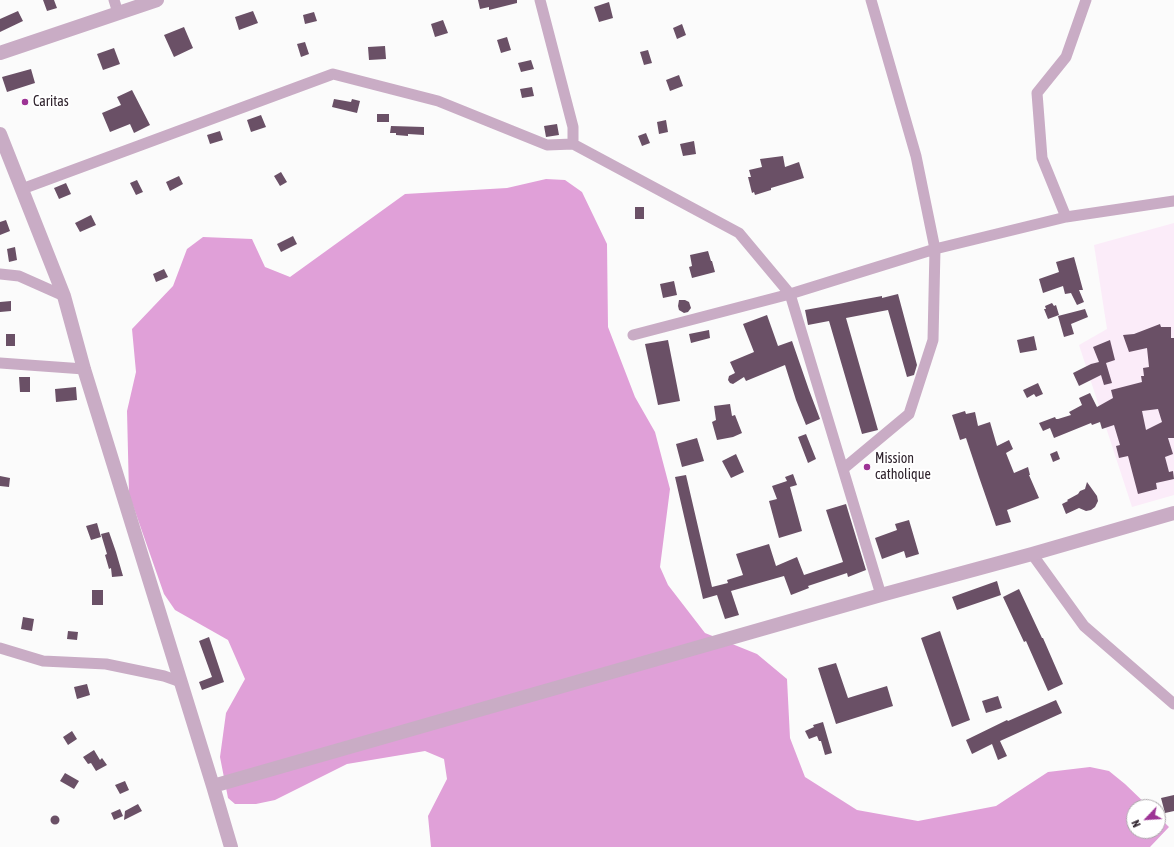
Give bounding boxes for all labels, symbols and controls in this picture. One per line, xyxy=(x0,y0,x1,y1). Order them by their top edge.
place label: Caritas xyxy=(33,94,69,110)
marker: Caritas xyxy=(20,97,30,107)
place label: Mission catholique xyxy=(875,451,931,484)
marker: Mission catholique xyxy=(862,462,872,472)
north arrow xyxy=(1126,799,1166,839)
text: N xyxy=(1129,818,1143,829)

